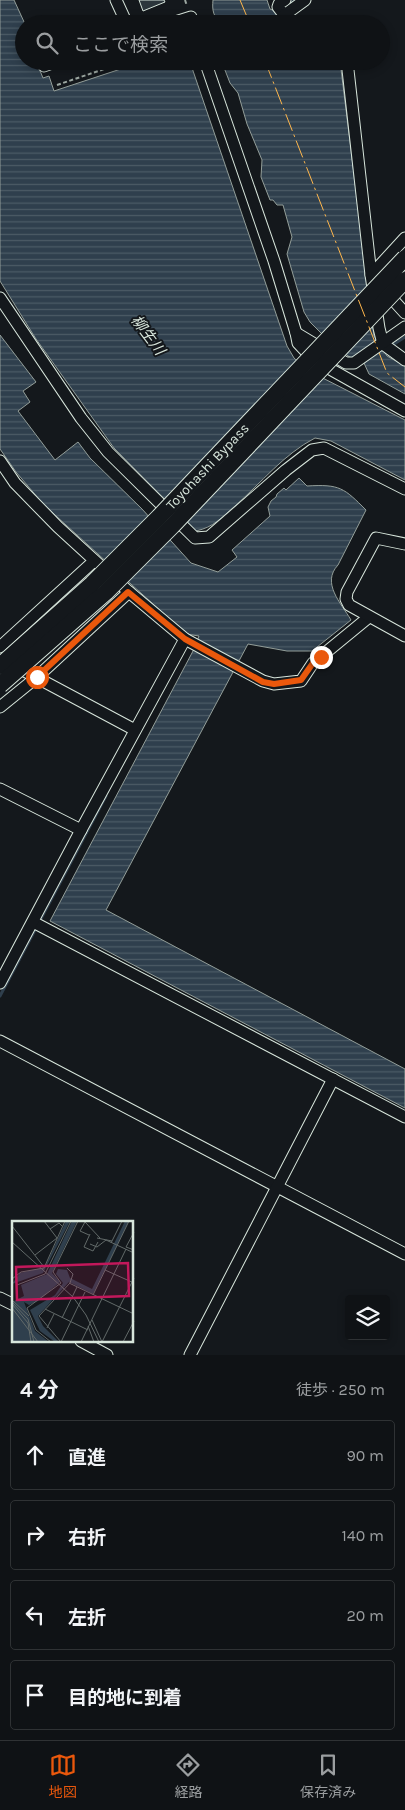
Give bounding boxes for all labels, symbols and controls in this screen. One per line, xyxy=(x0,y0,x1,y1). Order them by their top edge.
search box xyxy=(15,15,390,70)
icon: search xyxy=(33,29,61,57)
text: ここで検索 xyxy=(73,34,168,56)
water label: 柳生川 xyxy=(127,312,170,360)
street label: Toyohashi Bypass xyxy=(162,419,252,513)
route end xyxy=(310,646,333,669)
route start xyxy=(26,666,49,689)
inset map xyxy=(12,1221,134,1342)
map controls xyxy=(345,1295,390,1340)
button: layers xyxy=(345,1295,390,1340)
text: 4 分 xyxy=(20,1378,59,1402)
text: 徒歩 · 250 m xyxy=(296,1380,385,1399)
icon: ahead xyxy=(21,1441,49,1469)
text: 90 m xyxy=(346,1446,384,1465)
text: 直進 xyxy=(68,1447,106,1469)
icon: right xyxy=(21,1521,49,1549)
text: 140 m xyxy=(342,1526,384,1545)
text: 右折 xyxy=(68,1527,106,1549)
icon: left xyxy=(21,1601,49,1629)
text: 20 m xyxy=(346,1606,384,1625)
text: 左折 xyxy=(68,1607,106,1629)
icon: arrive xyxy=(21,1681,49,1709)
text: 目的地に到着 xyxy=(68,1687,182,1709)
tab: 地図 xyxy=(49,1751,77,1801)
tab: 経路 xyxy=(174,1751,202,1801)
tab: 保存済み xyxy=(300,1751,356,1801)

